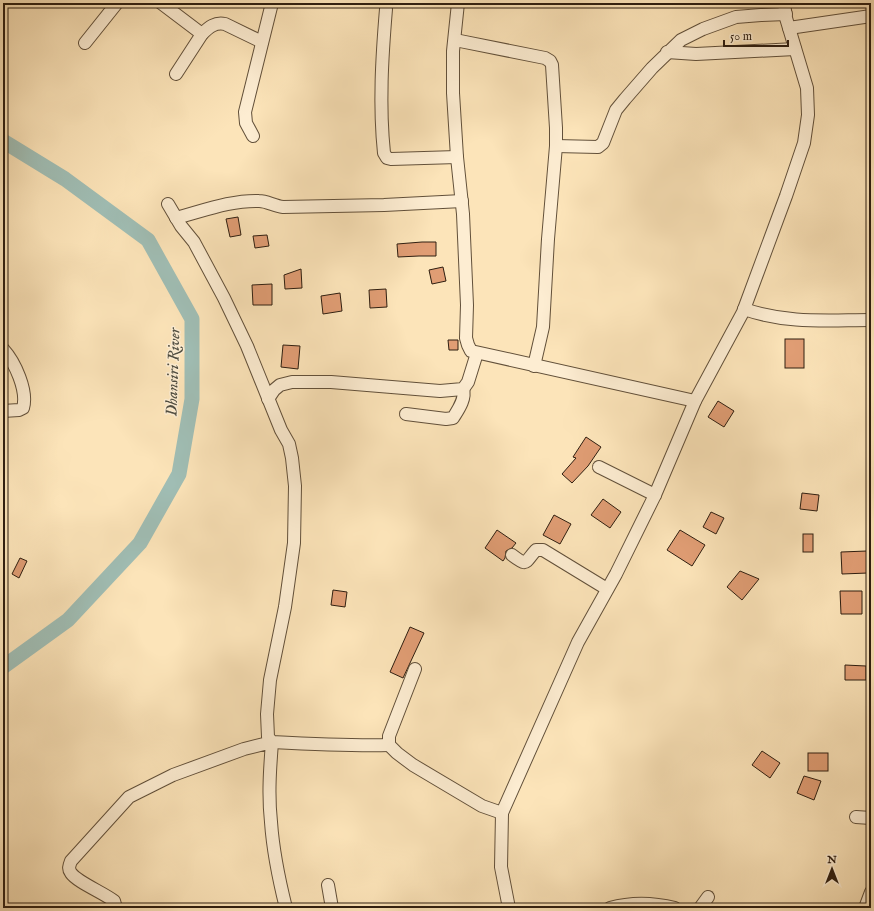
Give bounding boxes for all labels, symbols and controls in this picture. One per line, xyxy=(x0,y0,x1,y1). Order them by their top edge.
scale bar xyxy=(724,22,788,48)
text: 50 m xyxy=(730,29,752,44)
water label: Dhansiri River xyxy=(162,326,186,417)
north arrow xyxy=(812,849,852,889)
text: N xyxy=(826,853,837,867)

